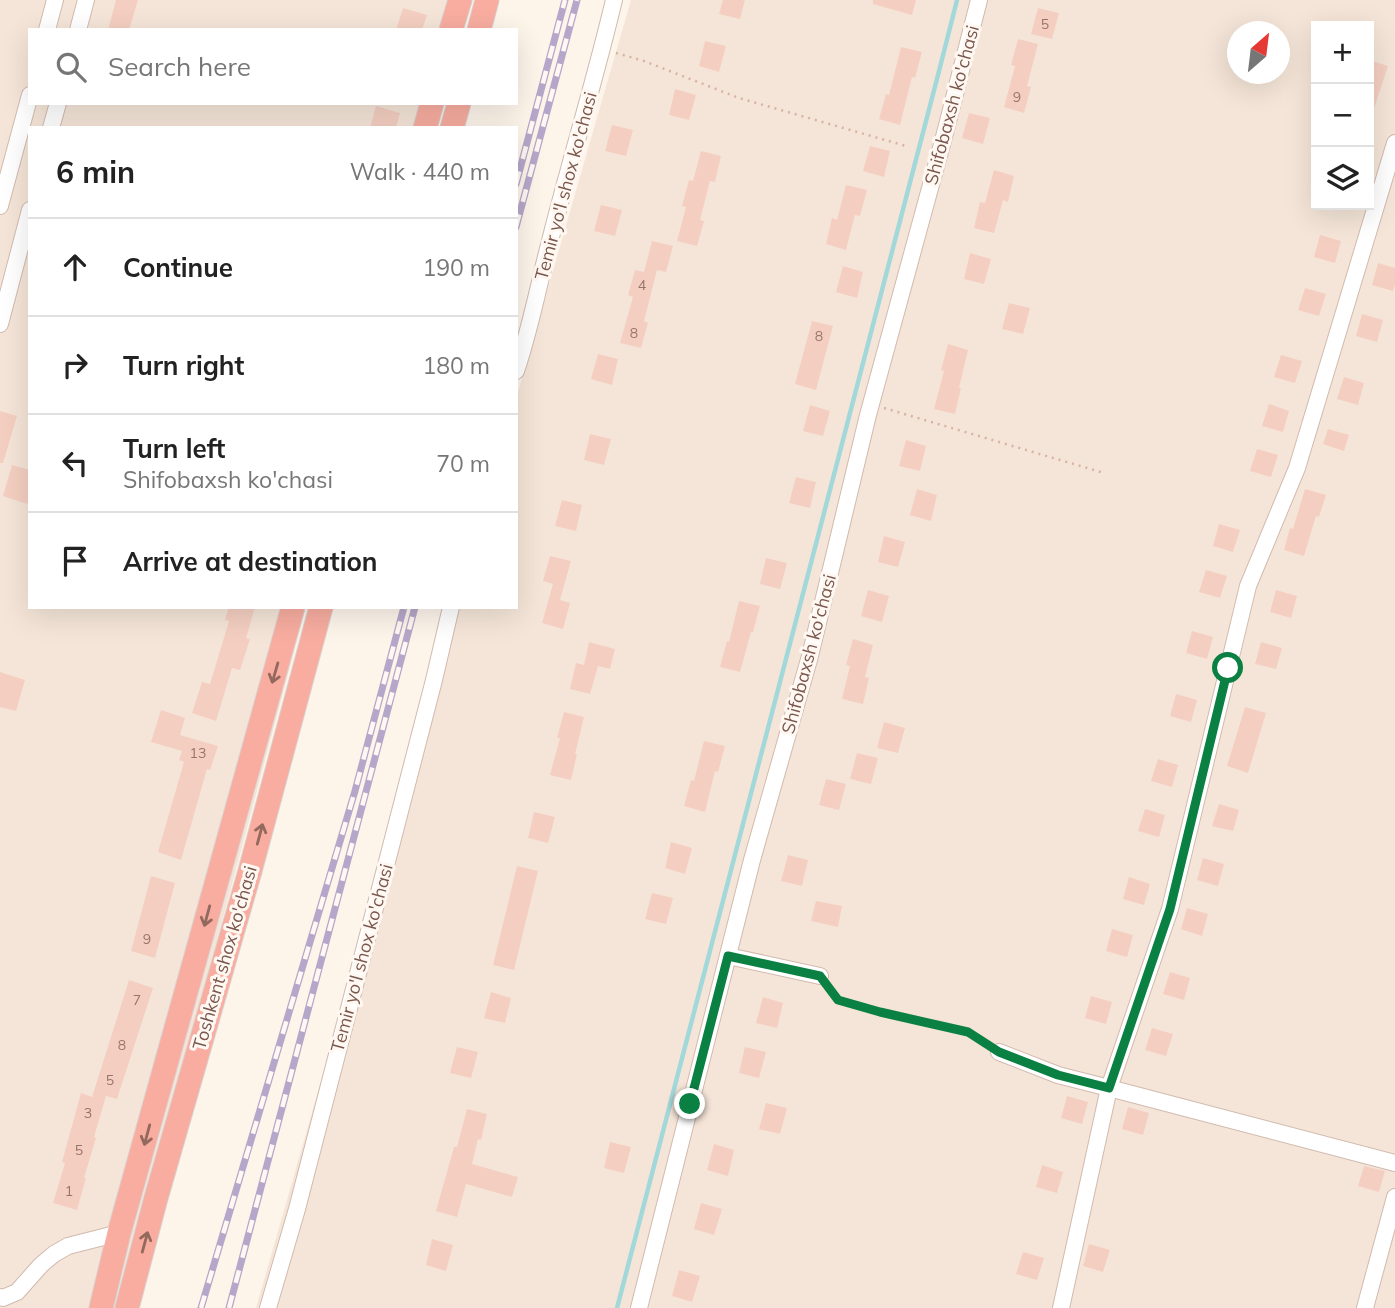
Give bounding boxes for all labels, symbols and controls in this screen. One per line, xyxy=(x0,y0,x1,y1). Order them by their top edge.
house number: 5 xyxy=(1041,15,1049,33)
north arrow xyxy=(1227,21,1290,84)
map controls xyxy=(1311,21,1374,210)
button: + xyxy=(1311,21,1374,84)
street label: Shifobaxsh ko'chasi xyxy=(919,23,984,187)
search box xyxy=(28,28,518,105)
icon: search xyxy=(52,48,90,86)
text: Search here xyxy=(108,50,251,83)
button: − xyxy=(1311,84,1374,147)
house number: 9 xyxy=(1013,88,1021,106)
street label: Temir yo'l shox ko'chasi xyxy=(529,89,602,283)
button: layers xyxy=(1311,147,1374,210)
text: 6 min xyxy=(56,153,135,191)
text: Walk · 440 m xyxy=(350,157,490,186)
icon: ahead xyxy=(56,248,94,286)
text: Continue xyxy=(123,251,233,284)
text: 190 m xyxy=(422,253,490,282)
house number: 4 xyxy=(638,276,647,294)
house number: 8 xyxy=(630,324,638,342)
house number: 8 xyxy=(815,327,823,345)
icon: right xyxy=(56,346,94,384)
text: Turn right xyxy=(123,349,244,382)
text: 180 m xyxy=(422,351,490,380)
text: Turn left xyxy=(123,432,225,465)
icon: left xyxy=(56,444,94,482)
text: 70 m xyxy=(436,449,490,478)
text: Shifobaxsh ko'chasi xyxy=(123,465,333,494)
icon: arrive xyxy=(56,542,94,580)
text: Arrive at destination xyxy=(123,545,378,578)
street label: Shifobaxsh ko'chasi xyxy=(776,572,841,736)
route start xyxy=(1212,652,1243,683)
one-way arrow xyxy=(267,662,280,684)
house number: 13 xyxy=(190,744,206,762)
one-way arrow xyxy=(254,824,267,846)
street label: Temir yo'l shox ko'chasi xyxy=(325,861,398,1055)
street label: Toshkent shox ko'chasi xyxy=(187,863,262,1052)
one-way arrow xyxy=(200,905,213,927)
house number: 9 xyxy=(143,930,151,948)
house number: 7 xyxy=(133,991,141,1009)
house number: 8 xyxy=(118,1036,126,1054)
house number: 5 xyxy=(106,1071,114,1089)
route end xyxy=(674,1088,705,1119)
house number: 3 xyxy=(84,1104,92,1122)
one-way arrow xyxy=(140,1123,153,1146)
house number: 5 xyxy=(75,1141,83,1159)
house number: 1 xyxy=(65,1182,73,1200)
one-way arrow xyxy=(139,1231,152,1253)

